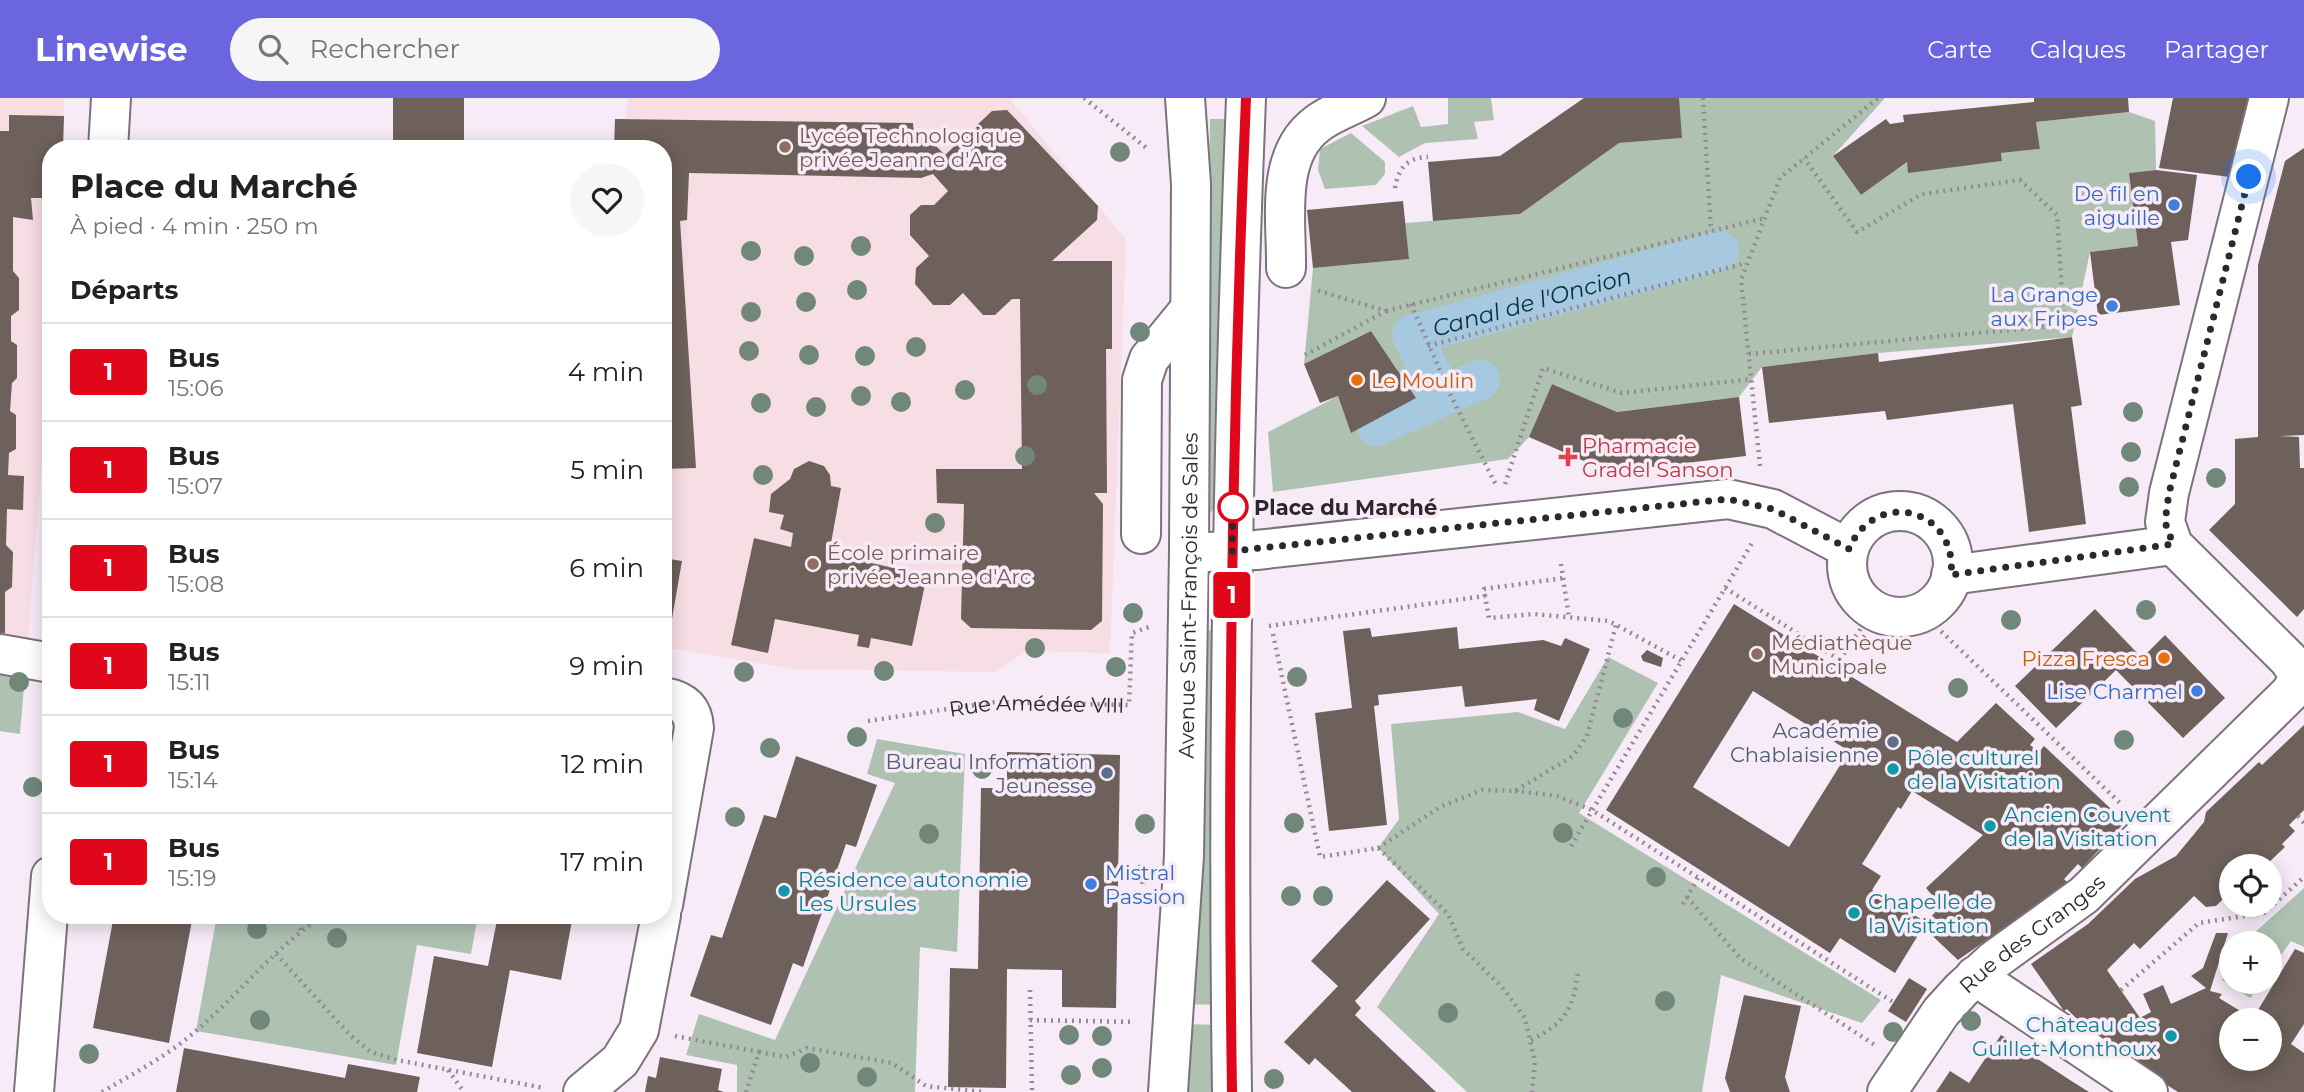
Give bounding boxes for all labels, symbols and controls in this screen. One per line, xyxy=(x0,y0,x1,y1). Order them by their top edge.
search box xyxy=(230,18,720,81)
text: Linewise xyxy=(35,29,188,69)
icon: search xyxy=(254,30,292,68)
text: Rechercher xyxy=(310,33,460,65)
text: Carte xyxy=(1927,35,1992,64)
text: Calques xyxy=(2030,35,2126,64)
text: Partager xyxy=(2164,35,2269,64)
place label: Lycée Technologique privée Jeanne d'Arc xyxy=(799,123,1022,172)
marker: Lycée Technologique privée Jeanne d'Arc xyxy=(777,139,793,155)
your location xyxy=(2231,159,2266,194)
button: heart xyxy=(570,163,644,237)
text: Place du Marché xyxy=(70,166,358,206)
place label: De fil en aiguille xyxy=(2074,181,2160,230)
marker: De fil en aiguille xyxy=(2166,197,2182,213)
text: À pied · 4 min · 250 m xyxy=(70,212,319,240)
water label: Canal de l'Oncion xyxy=(1429,262,1635,343)
text: Départs xyxy=(70,274,178,306)
place label: La Grange aux Fripes xyxy=(1990,282,2098,331)
marker: La Grange aux Fripes xyxy=(2104,298,2120,314)
text: Bus xyxy=(168,342,220,374)
text: 4 min xyxy=(568,356,644,388)
text: 1 xyxy=(104,357,113,386)
place label: Le Moulin xyxy=(1371,368,1474,393)
marker: Le Moulin xyxy=(1349,372,1365,388)
text: 15:06 xyxy=(168,374,223,402)
street label: Avenue Saint-François de Sales xyxy=(1173,432,1202,759)
place label: Pharmacie Gradel Sanson xyxy=(1582,433,1733,482)
text: Bus xyxy=(168,440,220,472)
marker: Pharmacie Gradel Sanson xyxy=(1560,449,1576,465)
text: 5 min xyxy=(570,454,644,486)
text: 1 xyxy=(104,455,113,484)
text: 15:07 xyxy=(168,472,223,500)
marker: Place du Marché xyxy=(1218,492,1248,522)
place label: Place du Marché xyxy=(1254,495,1437,520)
text: Bus xyxy=(168,538,220,570)
place label: École primaire privée Jeanne d'Arc xyxy=(827,540,1032,589)
text: 6 min xyxy=(569,552,644,584)
text: 1 xyxy=(104,553,113,582)
marker: École primaire privée Jeanne d'Arc xyxy=(805,556,821,572)
text: 15:08 xyxy=(168,570,224,598)
line badge: 1 xyxy=(1209,572,1255,618)
text: 1 xyxy=(1227,580,1237,609)
place label: Médiathèque Municipale xyxy=(1771,630,1912,679)
text: Bus xyxy=(168,636,220,668)
marker: Médiathèque Municipale xyxy=(1749,646,1765,662)
place label: Pizza Fresca xyxy=(2022,646,2150,671)
text: 9 min xyxy=(569,650,644,682)
marker: Pizza Fresca xyxy=(2156,650,2172,666)
text: 1 xyxy=(104,651,113,680)
text: 15:11 xyxy=(168,668,211,696)
place label: Lise Charmel xyxy=(2046,679,2183,704)
marker: Lise Charmel xyxy=(2189,683,2205,699)
street label: Rue Amédée VIII xyxy=(947,689,1125,721)
place label: Académie Chablaisienne xyxy=(1730,718,1879,767)
text: Bus xyxy=(168,734,220,766)
marker: Académie Chablaisienne xyxy=(1885,734,1901,750)
place label: Pôle culturel de la Visitation xyxy=(1907,745,2061,794)
text: 12 min xyxy=(561,748,644,780)
text: 1 xyxy=(104,749,113,778)
place label: Bureau Information Jeunesse xyxy=(885,749,1093,798)
marker: Pôle culturel de la Visitation xyxy=(1885,761,1901,777)
marker: Bureau Information Jeunesse xyxy=(1099,765,1115,781)
text: 15:14 xyxy=(168,766,218,794)
place label: Ancien Couvent de la Visitation xyxy=(2004,802,2171,851)
marker: Ancien Couvent de la Visitation xyxy=(1982,818,1998,834)
text: Bus xyxy=(168,832,220,864)
text: 17 min xyxy=(560,846,644,878)
text: 1 xyxy=(104,847,113,876)
map controls xyxy=(2219,854,2282,1071)
button: locate xyxy=(2219,854,2282,917)
place label: Mistral Passion xyxy=(1105,860,1186,909)
text: 15:19 xyxy=(168,864,217,892)
place label: Résidence autonomie Les Ursules xyxy=(798,867,1028,916)
street label: Rue des Granges xyxy=(1954,869,2110,998)
marker: Mistral Passion xyxy=(1083,876,1099,892)
marker: Résidence autonomie Les Ursules xyxy=(776,883,792,899)
place label: Chapelle de la Visitation xyxy=(1868,889,1993,938)
marker: Chapelle de la Visitation xyxy=(1846,905,1862,921)
button: + xyxy=(2219,931,2282,994)
button: − xyxy=(2219,1008,2282,1071)
place label: Château des Guillet-Monthoux xyxy=(1972,1012,2157,1061)
marker: Château des Guillet-Monthoux xyxy=(2163,1028,2179,1044)

